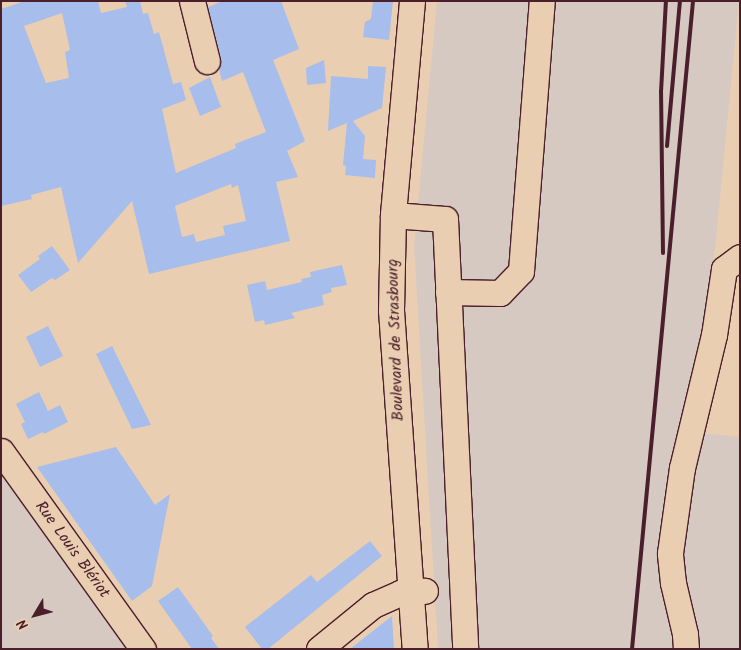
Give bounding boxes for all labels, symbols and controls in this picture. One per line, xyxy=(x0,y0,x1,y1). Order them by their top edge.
street label: Boulevard de Strasbourg xyxy=(384,259,408,421)
street label: Rue Louis Blériot xyxy=(30,498,114,602)
north arrow xyxy=(10,590,60,640)
text: N xyxy=(12,614,34,634)

